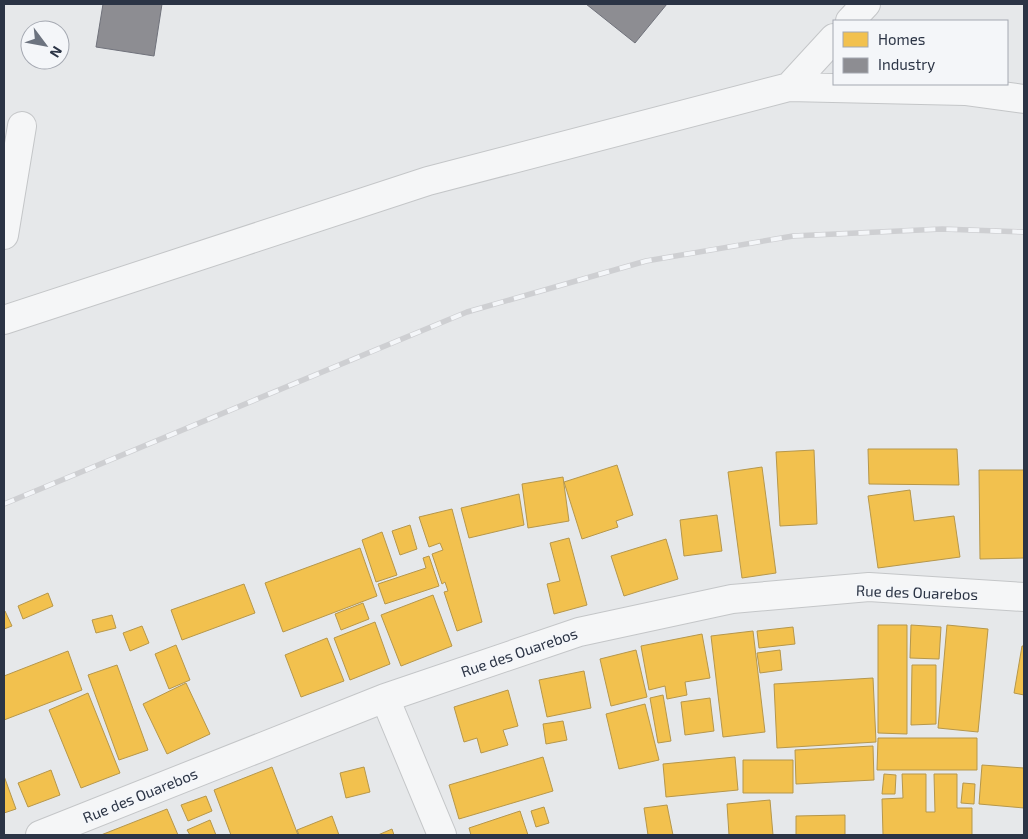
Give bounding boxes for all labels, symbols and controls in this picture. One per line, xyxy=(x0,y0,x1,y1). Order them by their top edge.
north arrow xyxy=(20,20,70,70)
legend xyxy=(833,20,1008,85)
text: Homes xyxy=(878,30,925,48)
text: N xyxy=(47,43,66,61)
text: Industry xyxy=(878,55,935,73)
street label: Rue des Ouarebos xyxy=(856,581,978,603)
street label: Rue des Ouarebos xyxy=(458,624,580,680)
street label: Rue des Ouarebos xyxy=(80,764,200,826)

